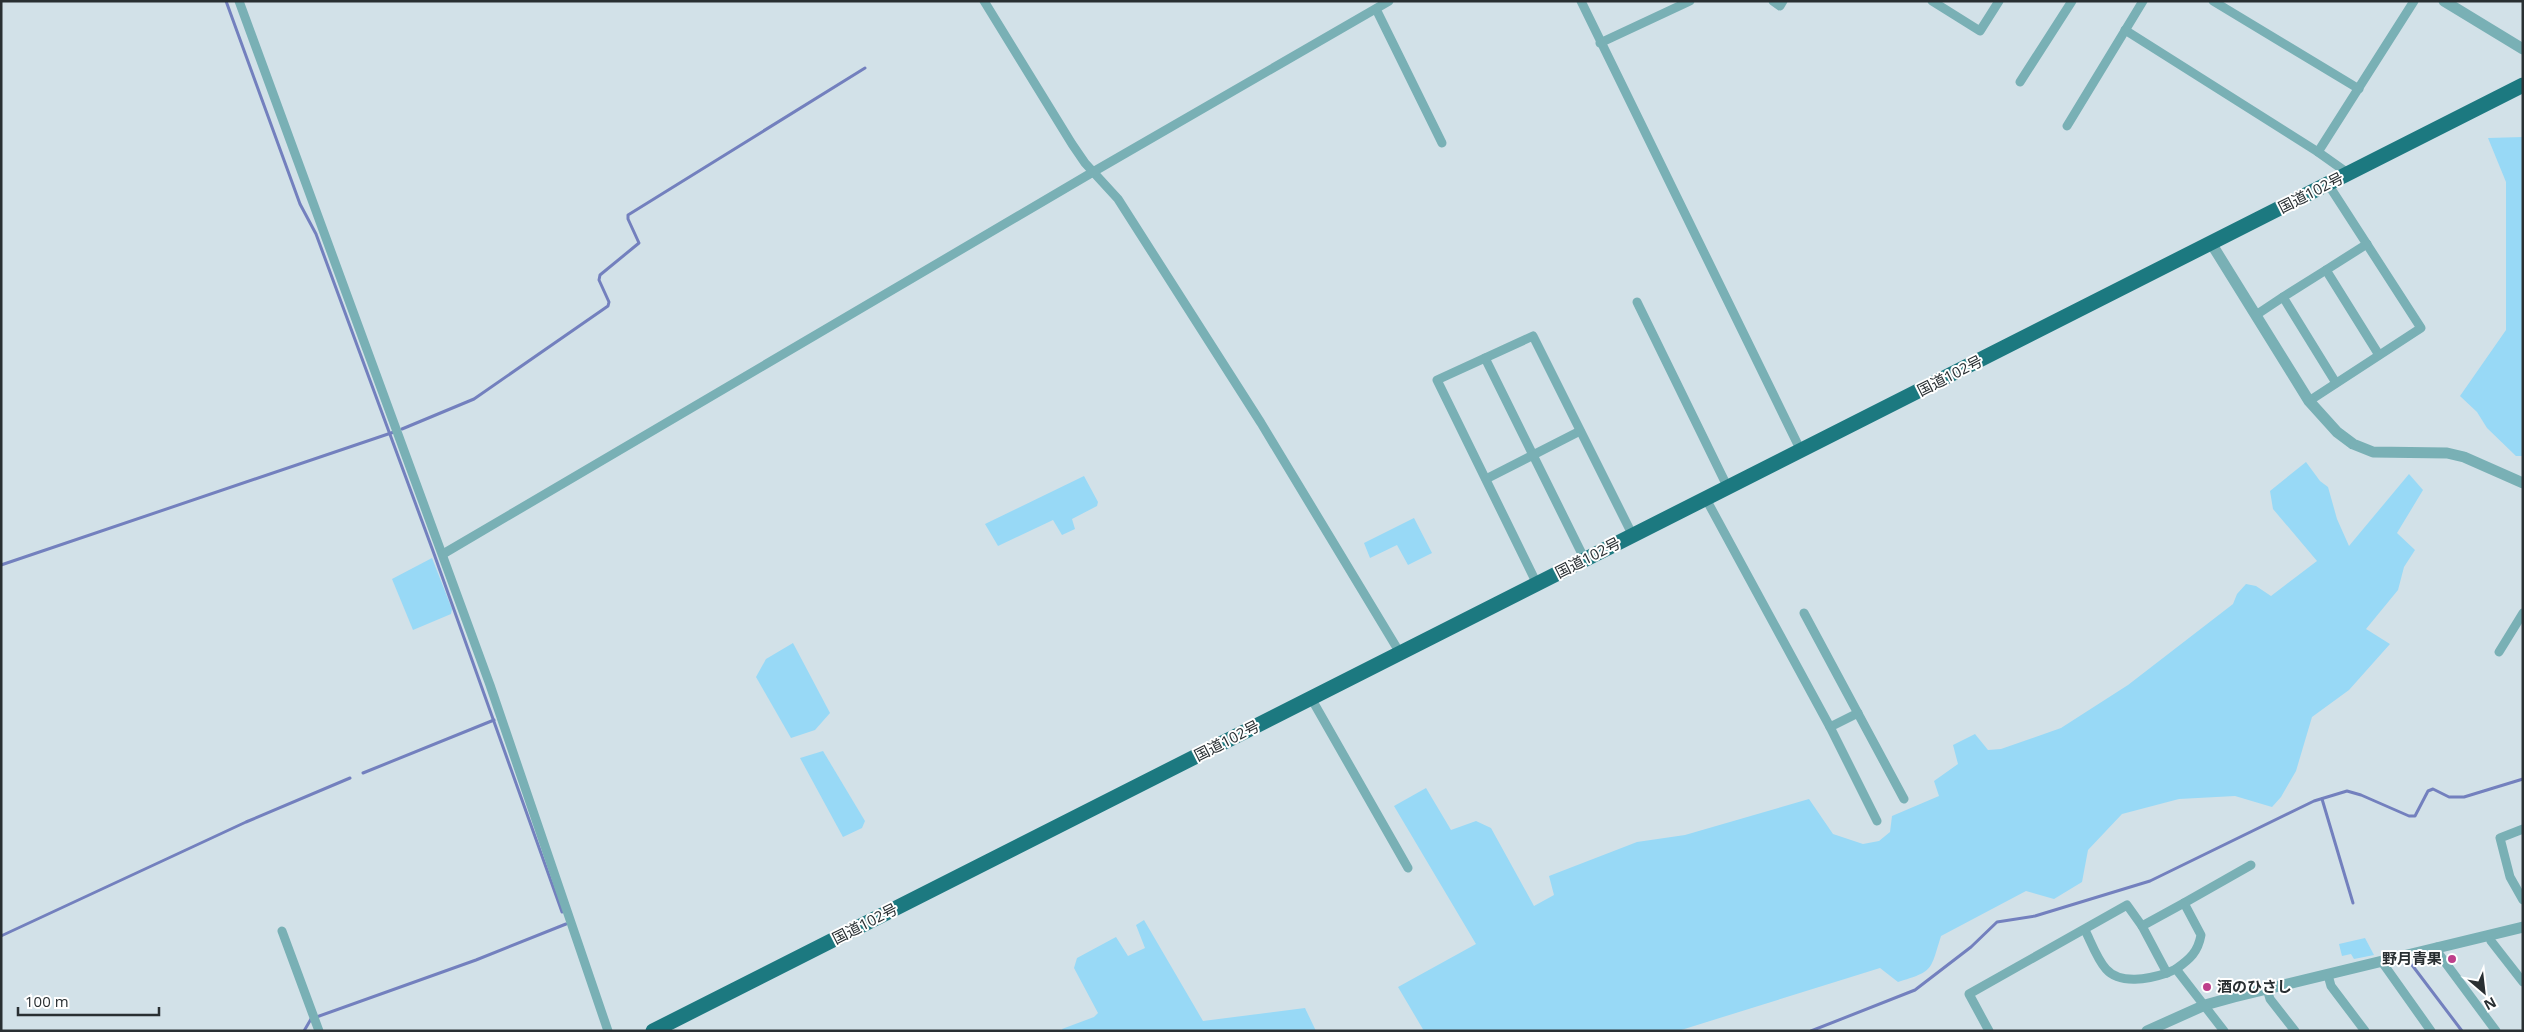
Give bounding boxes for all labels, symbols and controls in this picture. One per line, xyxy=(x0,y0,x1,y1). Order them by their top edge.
street label: 国道102号 xyxy=(2274,167,2347,217)
street label: 国道102号 xyxy=(1913,350,1986,400)
street label: 国道102号 xyxy=(1551,532,1624,582)
street label: 国道102号 xyxy=(1190,715,1263,765)
street label: 国道102号 xyxy=(828,898,901,948)
place label: 野月青果 xyxy=(2382,948,2442,968)
marker: 野月青果 xyxy=(2446,953,2458,965)
north arrow xyxy=(2459,967,2509,1017)
place label: 酒のひさし xyxy=(2217,976,2292,996)
marker: 酒のひさし xyxy=(2201,981,2213,993)
scale bar xyxy=(18,984,159,1016)
text: 100 m xyxy=(25,991,69,1011)
text: N xyxy=(2481,993,2500,1015)

